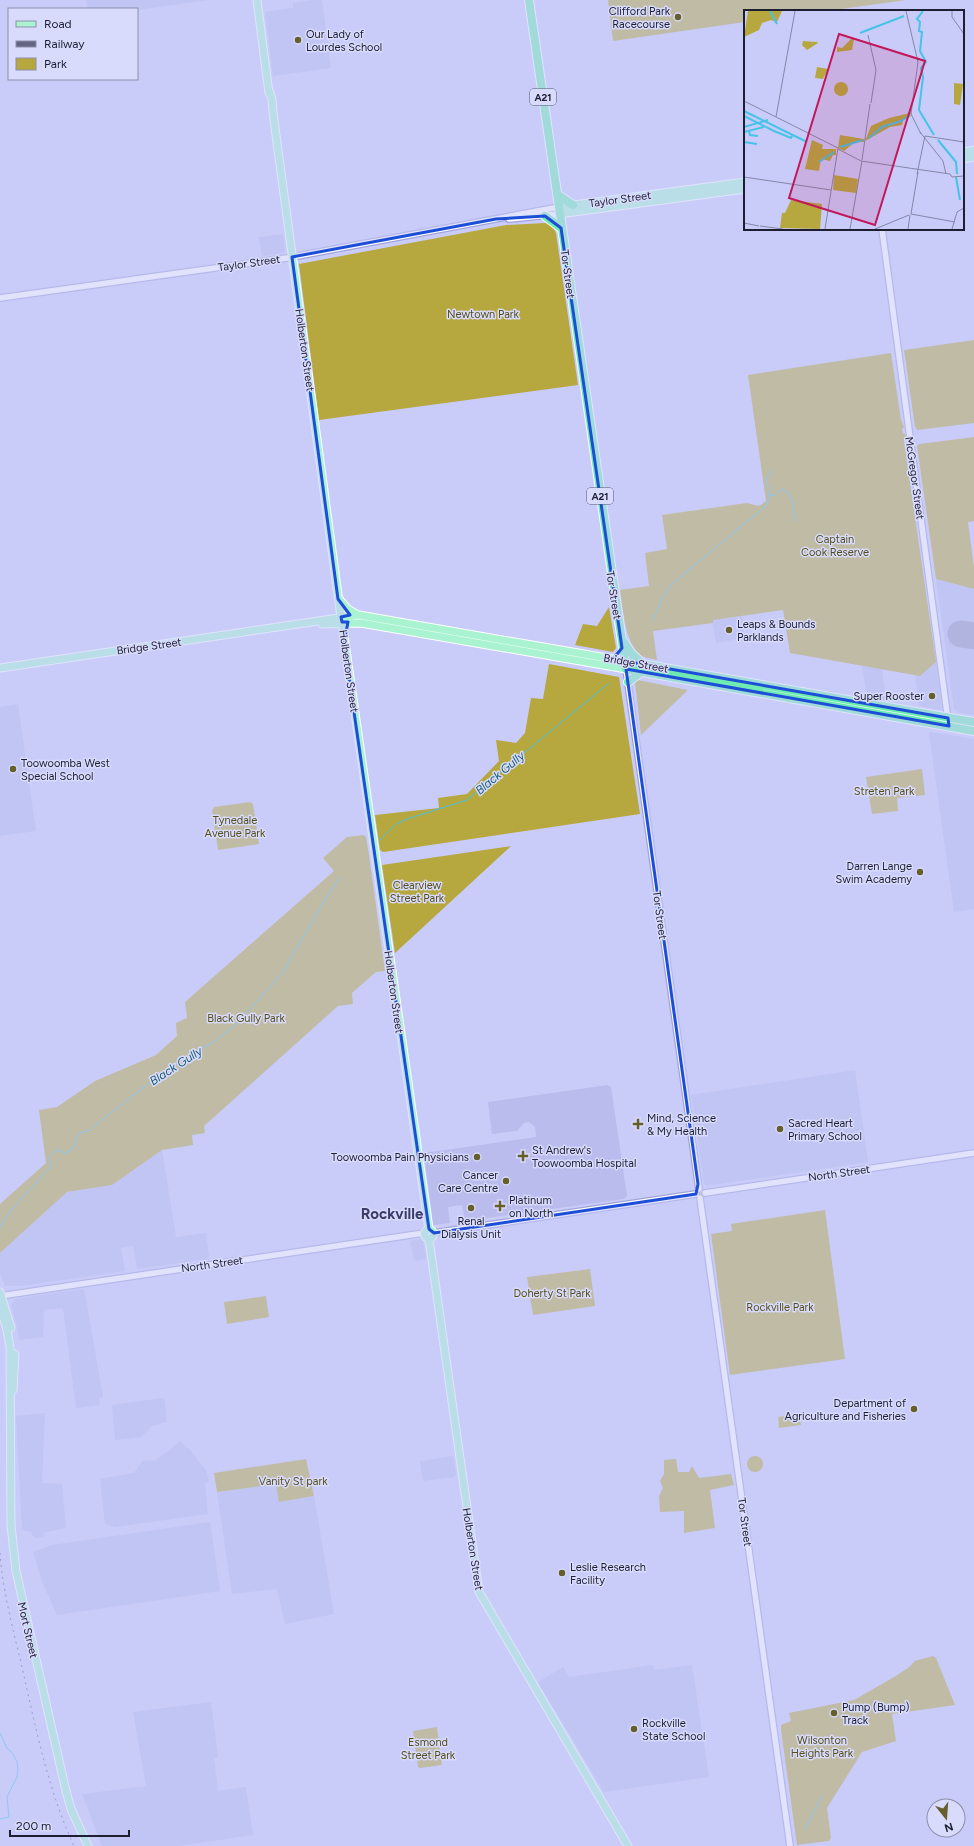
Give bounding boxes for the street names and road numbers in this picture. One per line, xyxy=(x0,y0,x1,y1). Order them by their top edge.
road number: A21 xyxy=(530,89,556,105)
street label: Taylor Street xyxy=(588,189,652,210)
street label: Tor Street xyxy=(558,249,577,299)
street label: Taylor Street xyxy=(217,253,281,274)
street label: Holberton Street xyxy=(292,308,317,392)
street label: McGregor Street xyxy=(902,436,927,520)
road number: A21 xyxy=(587,488,613,504)
street label: Tor Street xyxy=(603,570,624,620)
street label: Holberton Street xyxy=(336,629,361,713)
street label: Bridge Street xyxy=(116,636,182,657)
street label: Bridge Street xyxy=(603,651,669,676)
street label: Tor Street xyxy=(650,890,669,940)
street label: Holberton Street xyxy=(381,950,406,1034)
street label: North Street xyxy=(807,1163,871,1184)
street label: North Street xyxy=(180,1254,244,1275)
street label: Tor Street xyxy=(735,1497,754,1547)
street label: Holberton Street xyxy=(460,1507,485,1591)
street label: Mort Street xyxy=(15,1601,40,1659)

